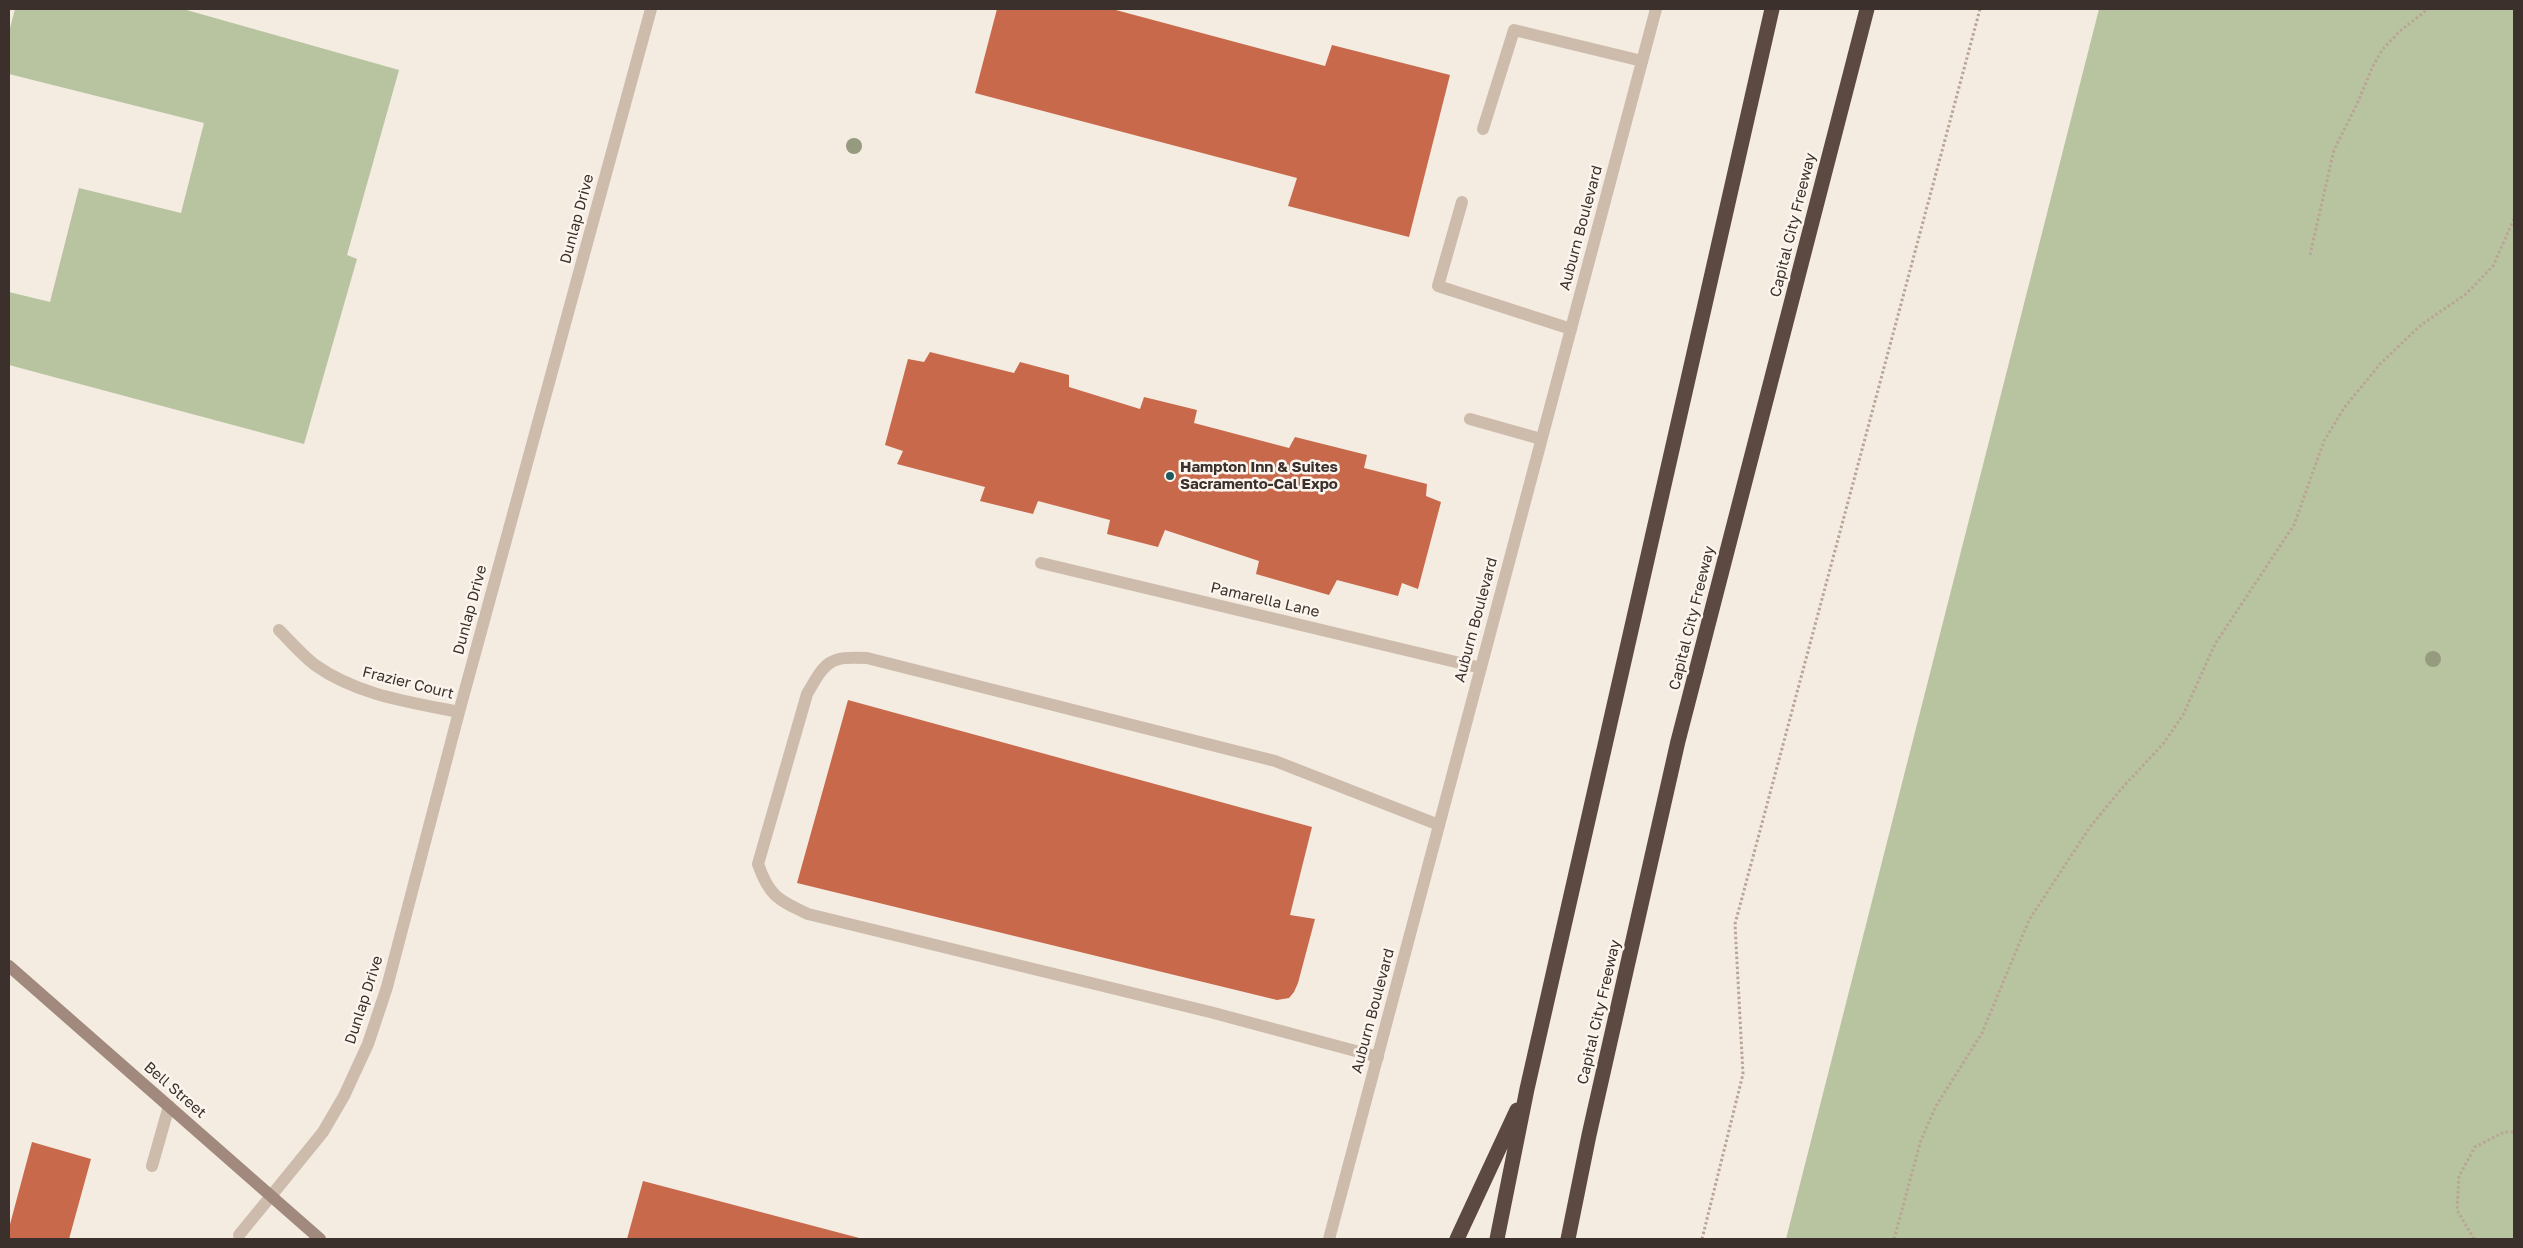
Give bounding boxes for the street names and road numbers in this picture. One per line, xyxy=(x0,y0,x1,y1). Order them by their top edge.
street label: Capital City Freeway xyxy=(1766,151,1820,299)
street label: Auburn Boulevard xyxy=(1556,164,1606,292)
street label: Dunlap Drive xyxy=(556,172,598,266)
street label: Capital City Freeway xyxy=(1665,544,1719,692)
street label: Auburn Boulevard xyxy=(1451,556,1501,684)
street label: Dunlap Drive xyxy=(449,563,491,657)
street label: Pamarella Lane xyxy=(1209,579,1321,621)
street label: Frazier Court xyxy=(360,663,456,703)
street label: Capital City Freeway xyxy=(1574,938,1624,1086)
street label: Auburn Boulevard xyxy=(1348,947,1398,1075)
street label: Dunlap Drive xyxy=(341,953,387,1047)
street label: Bell Street xyxy=(140,1058,210,1122)

